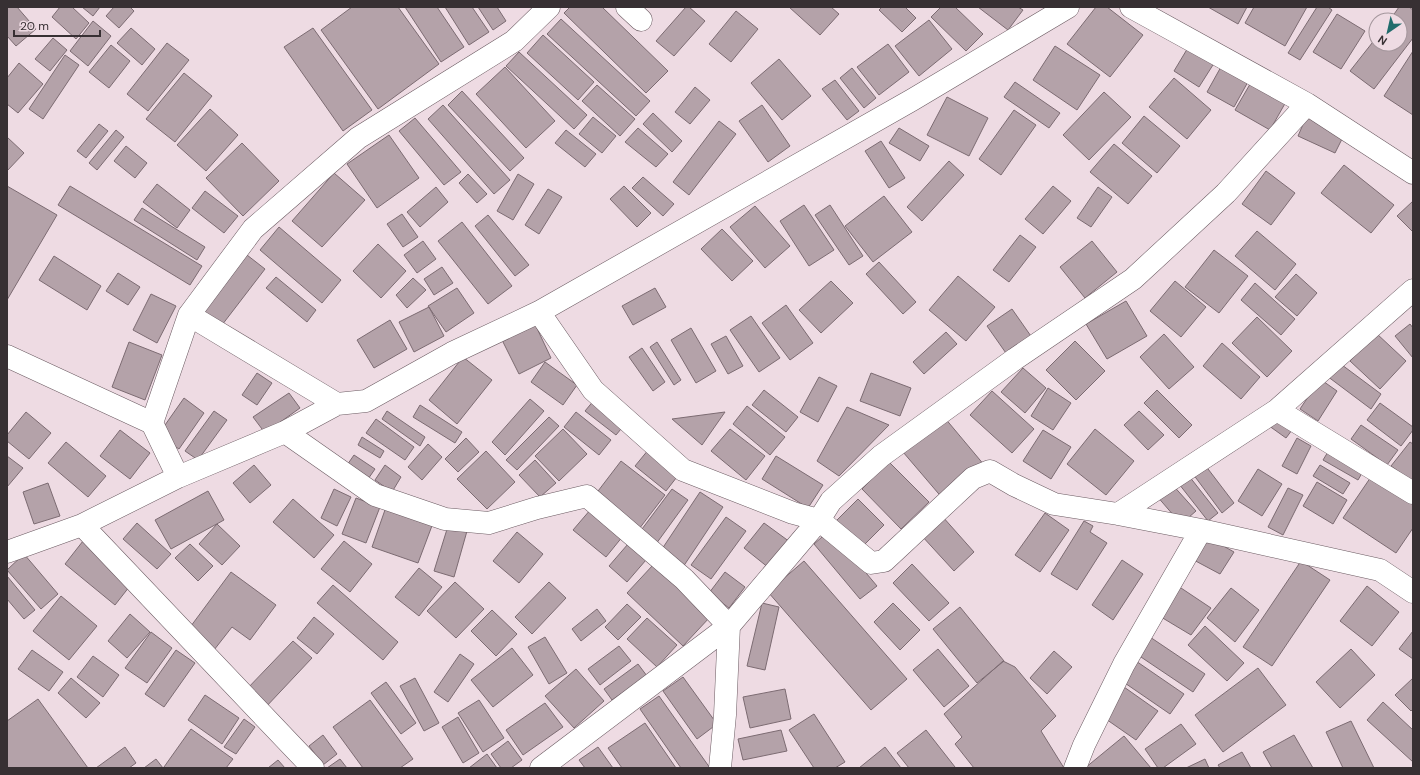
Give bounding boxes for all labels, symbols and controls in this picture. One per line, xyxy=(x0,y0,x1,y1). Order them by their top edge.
scale bar xyxy=(14,12,100,38)
north arrow xyxy=(1368,12,1408,52)
text: 20 m xyxy=(20,18,49,34)
text: N xyxy=(1375,32,1390,48)

